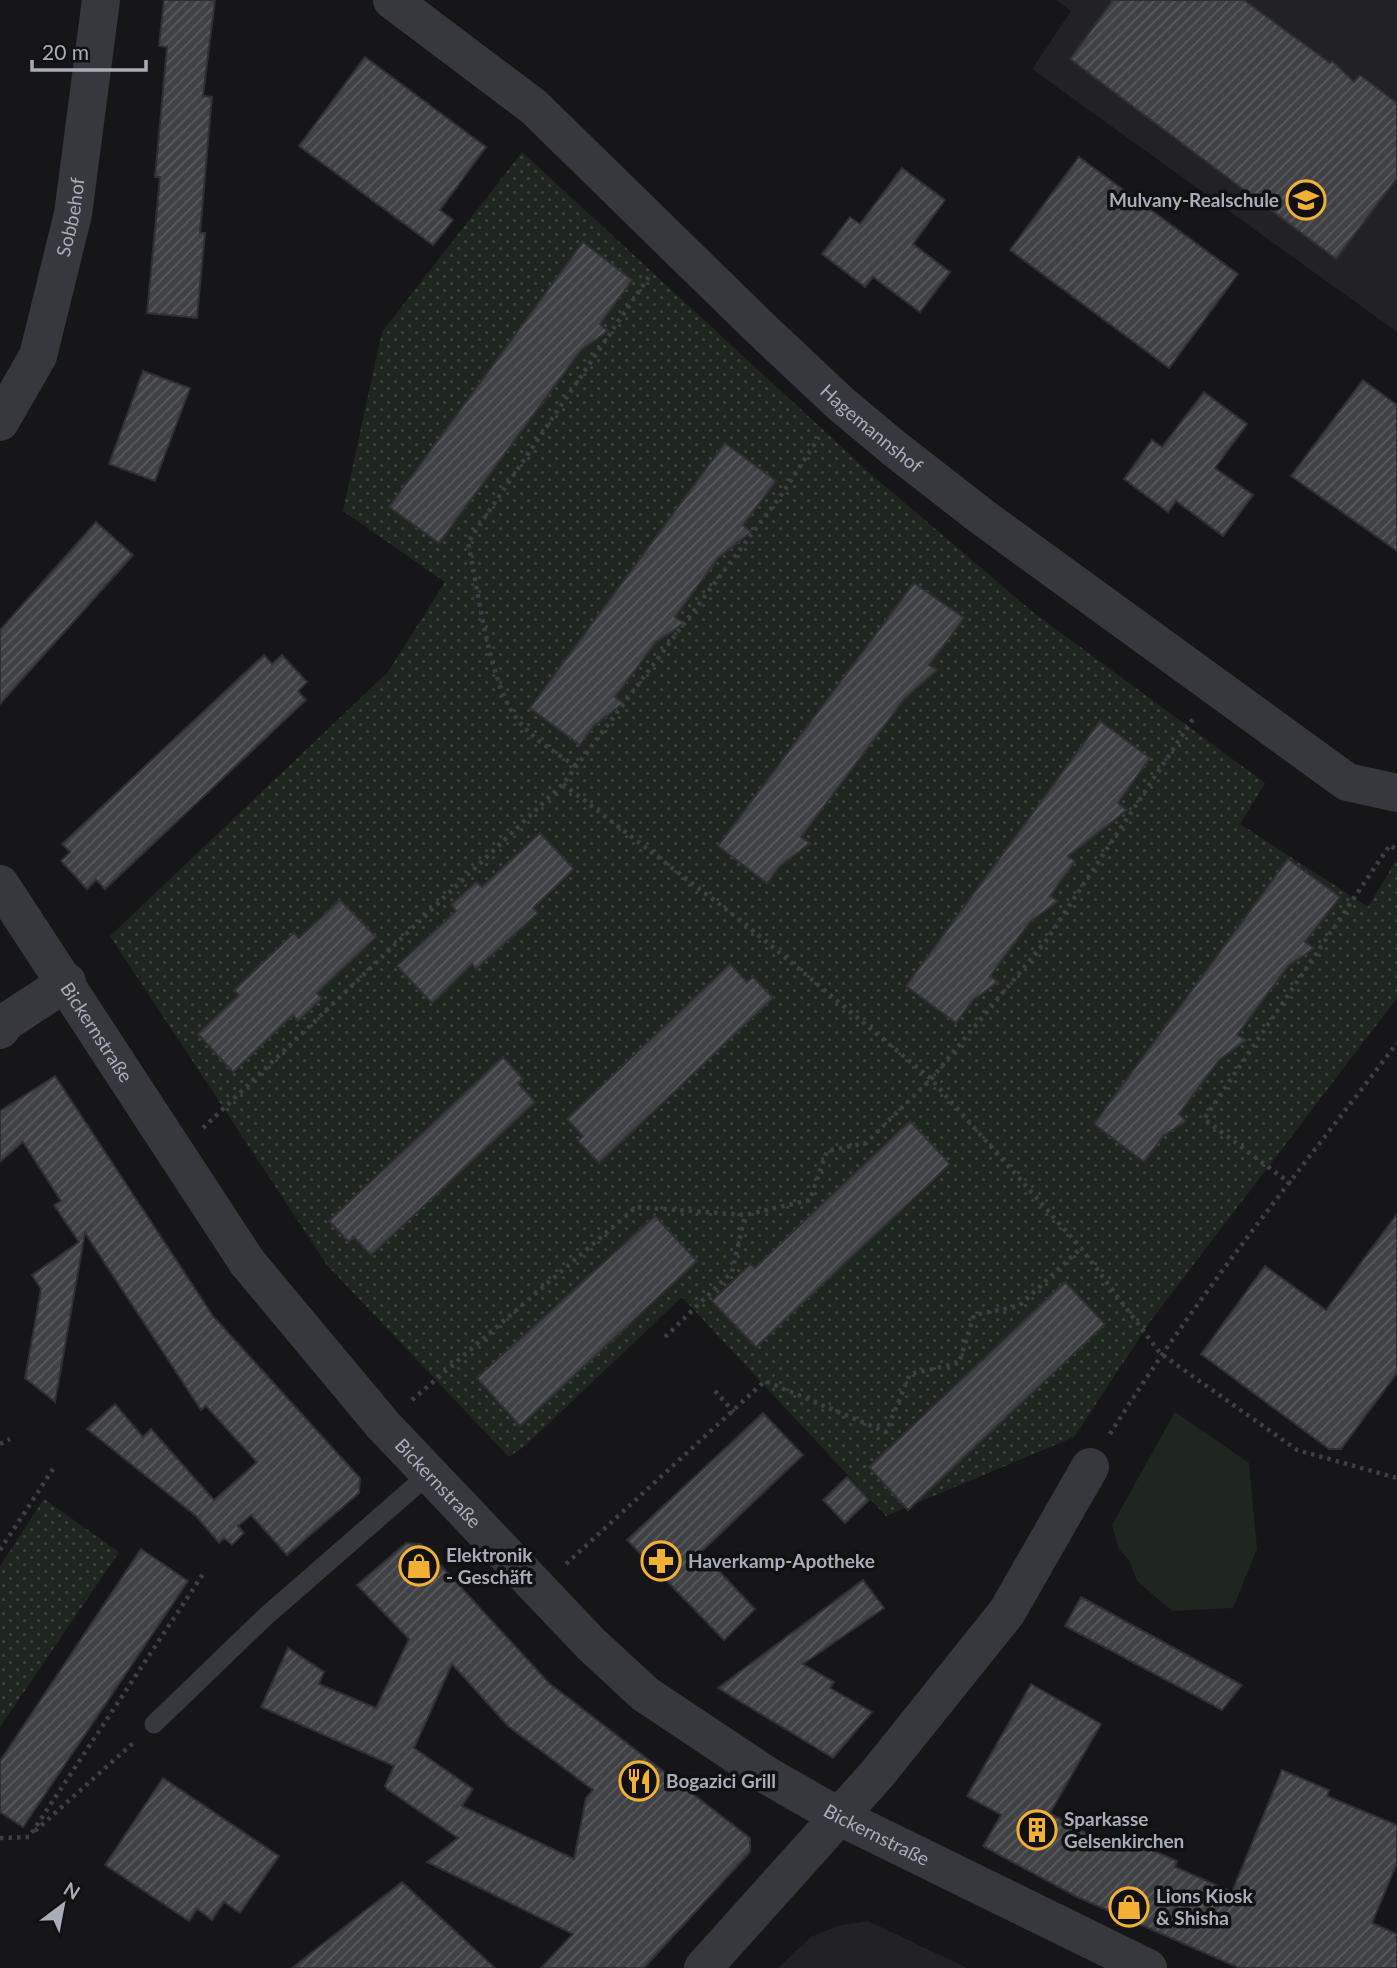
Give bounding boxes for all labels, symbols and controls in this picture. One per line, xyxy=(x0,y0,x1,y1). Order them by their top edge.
scale bar xyxy=(32,28,145,72)
text: 20 m xyxy=(42,39,89,64)
street label: Sobbehof xyxy=(51,176,89,259)
school or university icon: Mulvany-Realschule xyxy=(1285,179,1327,221)
place label: Mulvany-Realschule xyxy=(1109,188,1279,211)
street label: Hagemannshof xyxy=(816,379,928,477)
street label: Bickernstraße xyxy=(56,978,138,1086)
street label: Bickernstraße xyxy=(391,1433,486,1532)
pharmacy icon: Haverkamp-Apotheke xyxy=(640,1540,682,1582)
place label: Elektronik - Geschäft xyxy=(446,1543,533,1588)
shop icon: Elektronik - Geschäft xyxy=(398,1545,440,1587)
place label: Haverkamp-Apotheke xyxy=(688,1549,875,1572)
restaurant icon: Bogazici Grill xyxy=(618,1760,660,1802)
place label: Bogazici Grill xyxy=(666,1769,776,1792)
street label: Bickernstraße xyxy=(820,1798,934,1870)
place label: Sparkasse Gelsenkirchen xyxy=(1064,1807,1184,1852)
building icon: Sparkasse Gelsenkirchen xyxy=(1016,1809,1058,1851)
north arrow xyxy=(28,1870,98,1940)
text: N xyxy=(60,1877,85,1904)
place label: Lions Kiosk & Shisha xyxy=(1156,1884,1253,1929)
shop icon: Lions Kiosk & Shisha xyxy=(1108,1886,1150,1928)

